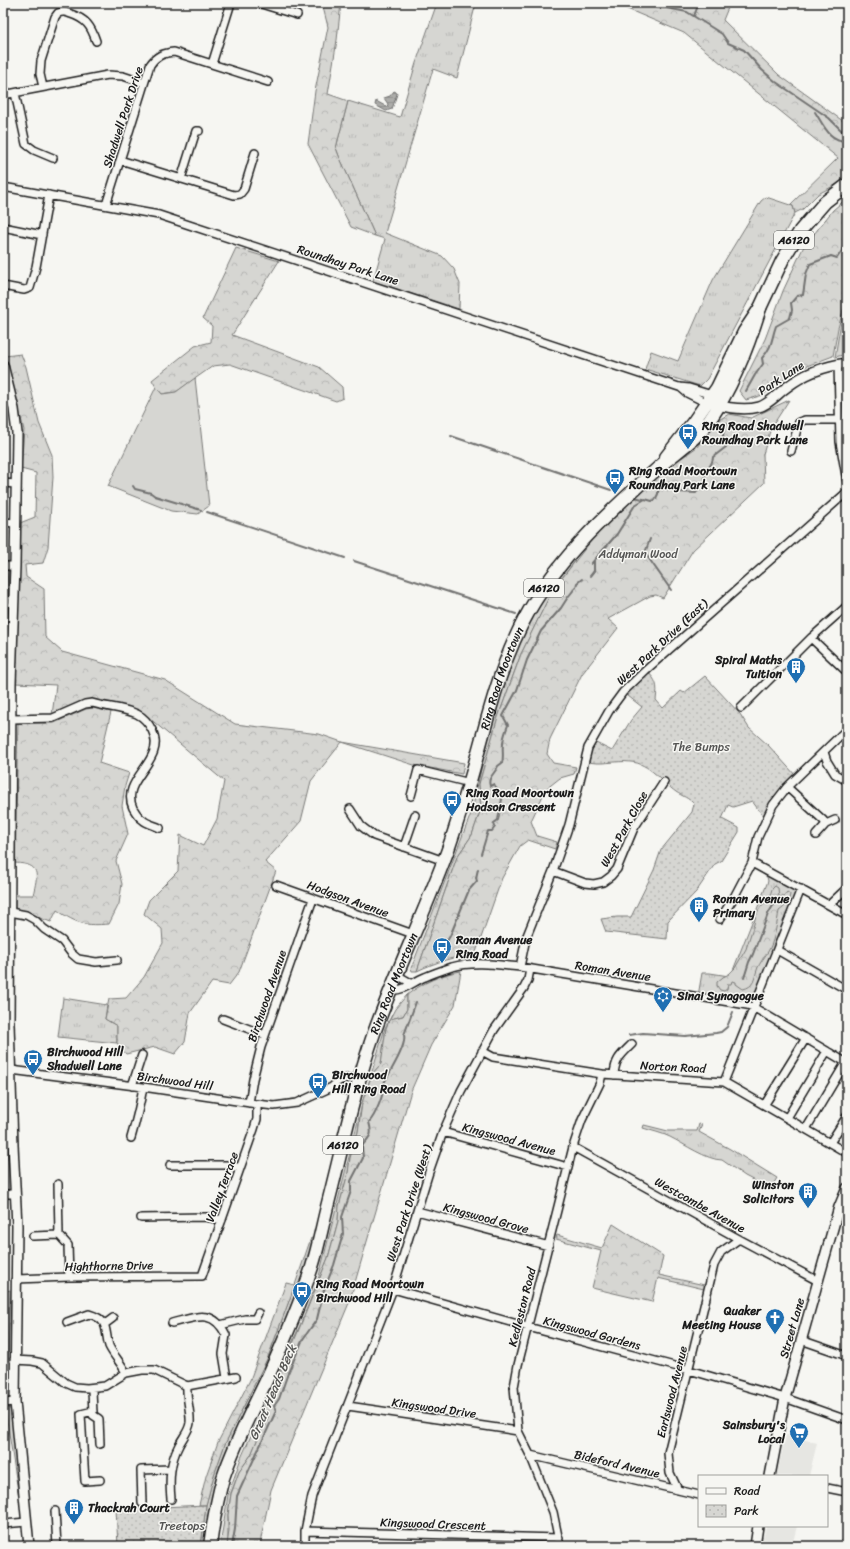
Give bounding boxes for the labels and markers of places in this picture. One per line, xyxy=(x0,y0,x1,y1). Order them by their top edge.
place label: Ring Road Shadwell Roundhay Park Lane xyxy=(701,415,808,451)
bus stop icon: Ring Road Shadwell Roundhay Park Lane xyxy=(677,422,699,450)
place label: Ring Road Moortown Roundhay Park Lane xyxy=(628,460,737,496)
bus stop icon: Ring Road Moortown Roundhay Park Lane xyxy=(604,467,626,495)
place label: Spiral Maths Tuition xyxy=(714,649,783,685)
building icon: Spiral Maths Tuition xyxy=(785,656,807,684)
place label: Ring Road Moortown Hodson Crescent xyxy=(465,782,574,818)
bus stop icon: Ring Road Moortown Hodson Crescent xyxy=(441,789,463,817)
place label: Roman Avenue Primary xyxy=(712,888,790,924)
building icon: Roman Avenue Primary xyxy=(688,895,710,923)
place label: Roman Avenue Ring Road xyxy=(455,929,533,965)
bus stop icon: Roman Avenue Ring Road xyxy=(431,936,453,964)
synagogue icon: Sinai Synagogue xyxy=(652,985,674,1013)
place label: Sinai Synagogue xyxy=(676,985,765,1007)
place label: Birchwood Hill Shadwell Lane xyxy=(46,1041,124,1077)
bus stop icon: Birchwood Hill Shadwell Lane xyxy=(22,1048,44,1076)
place label: Birchwood Hill Ring Road xyxy=(331,1064,407,1100)
bus stop icon: Birchwood Hill Ring Road xyxy=(307,1071,329,1099)
place label: Winston Solicitors xyxy=(742,1174,795,1210)
building icon: Winston Solicitors xyxy=(797,1181,819,1209)
place label: Ring Road Moortown Birchwood Hill xyxy=(315,1273,424,1309)
bus stop icon: Ring Road Moortown Birchwood Hill xyxy=(291,1280,313,1308)
place label: Quaker Meeting House xyxy=(681,1300,762,1336)
church icon: Quaker Meeting House xyxy=(764,1307,786,1335)
place label: Sainsbury's Local xyxy=(722,1414,786,1450)
supermarket icon: Sainsbury's Local xyxy=(788,1421,810,1449)
building icon: Thackrah Court xyxy=(63,1497,85,1525)
place label: Thackrah Court xyxy=(88,1497,170,1519)

